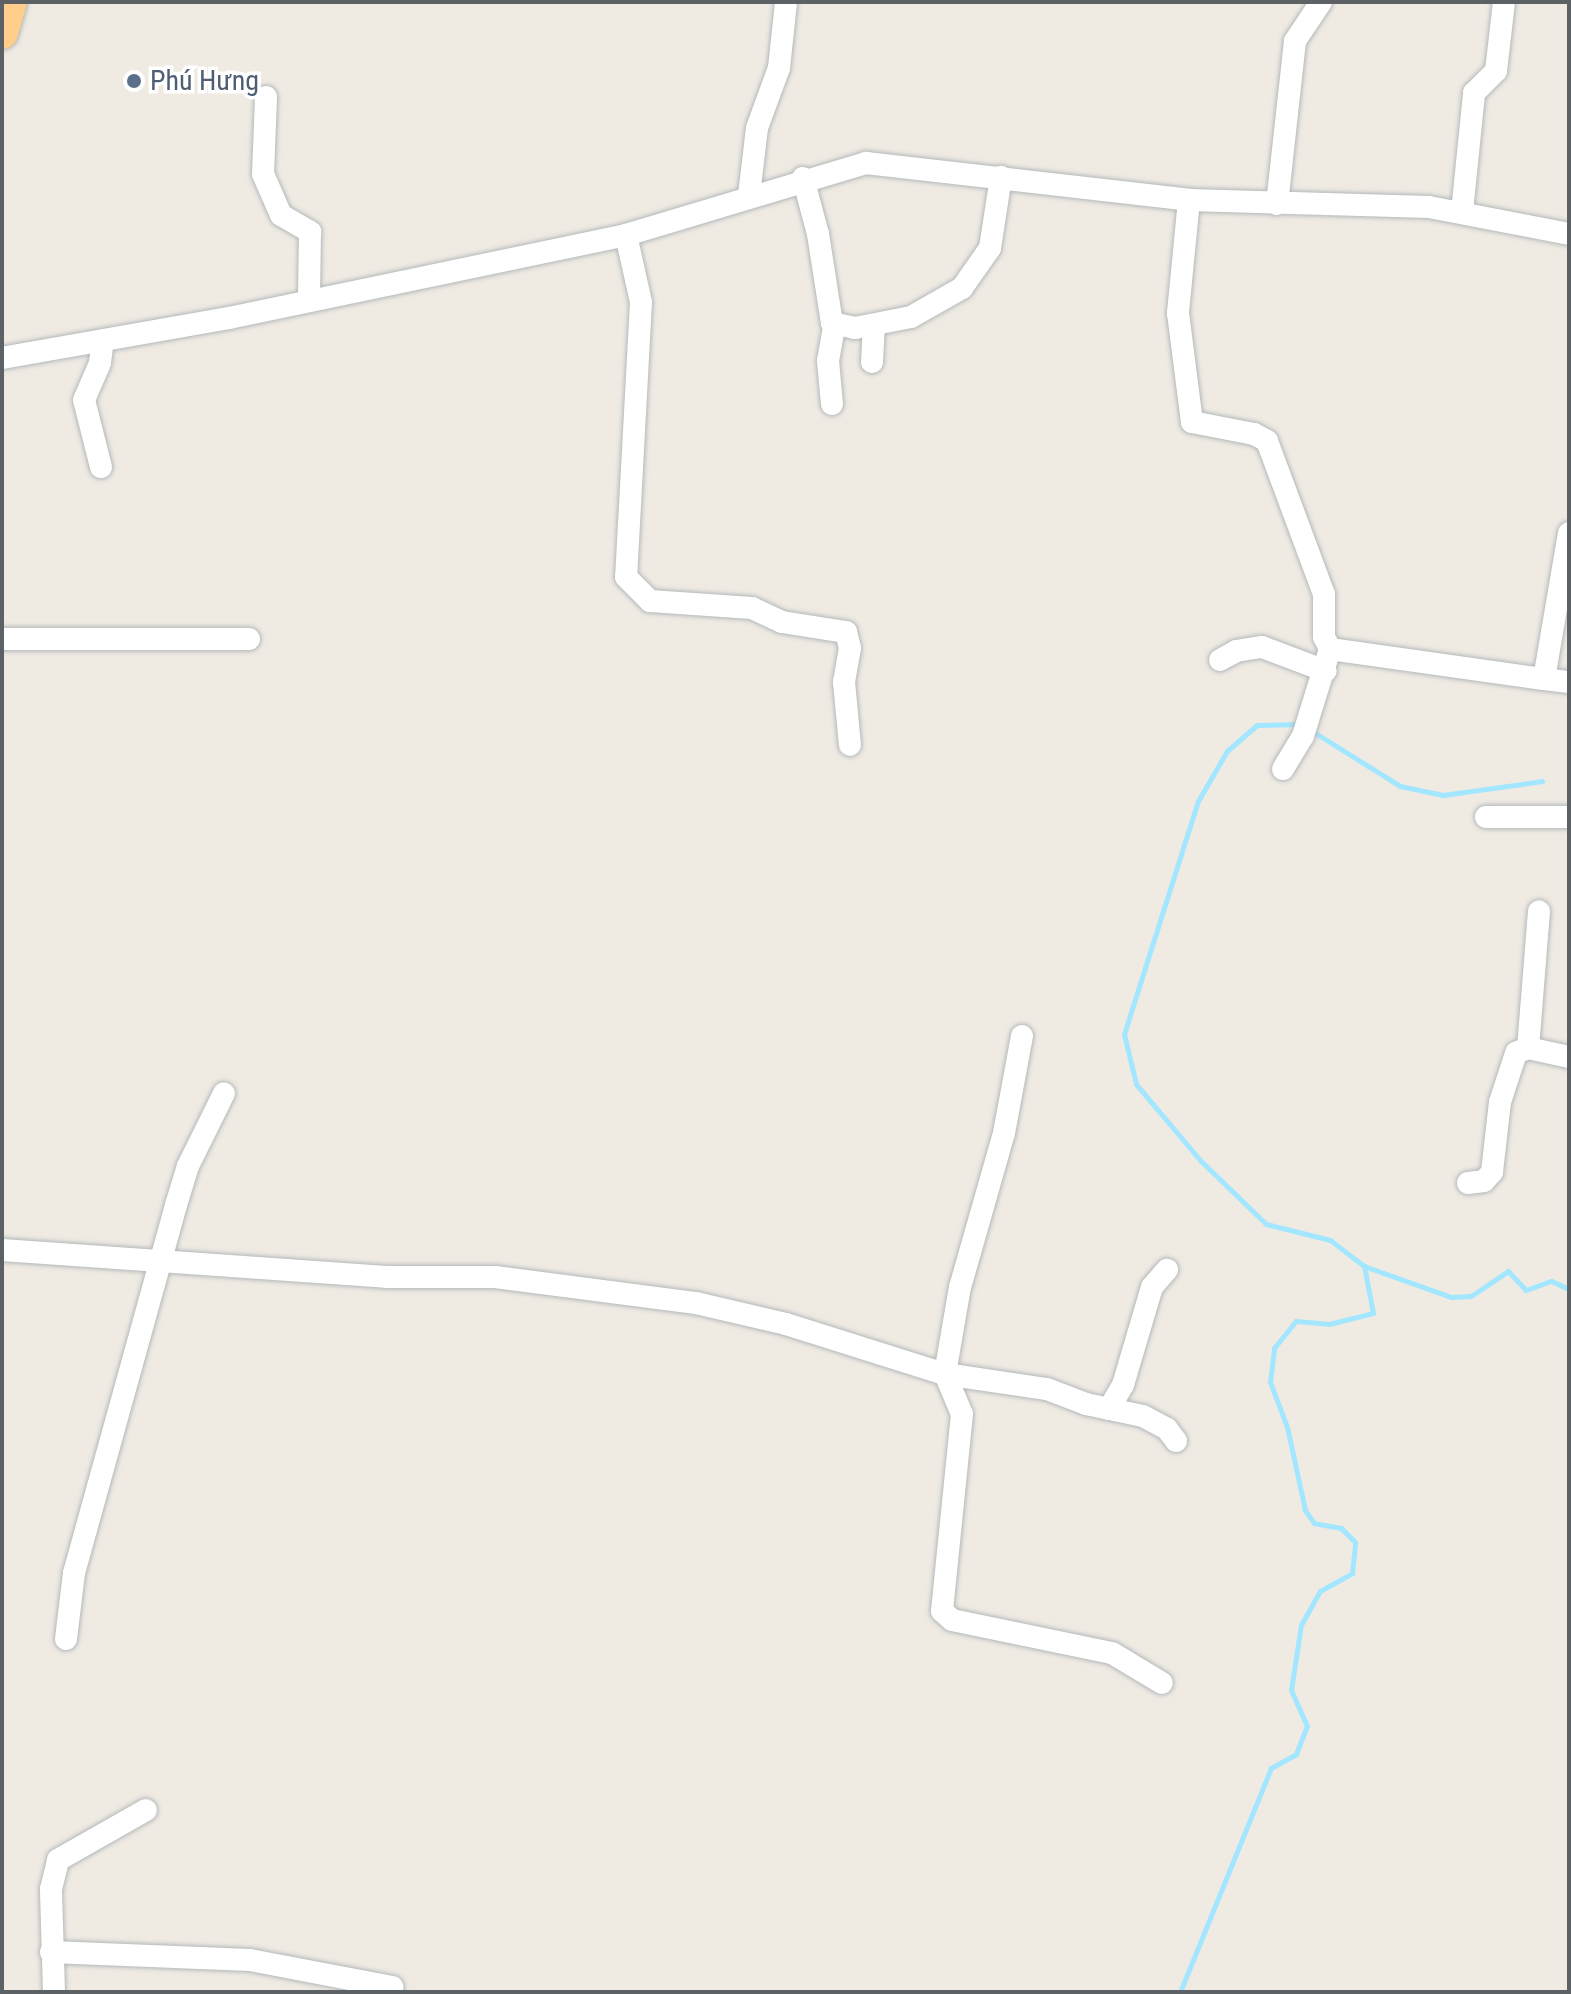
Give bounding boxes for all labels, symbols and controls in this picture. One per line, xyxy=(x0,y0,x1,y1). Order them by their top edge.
place label: Phú Hưng xyxy=(150,64,259,98)
marker: Phú Hưng xyxy=(125,72,143,90)

